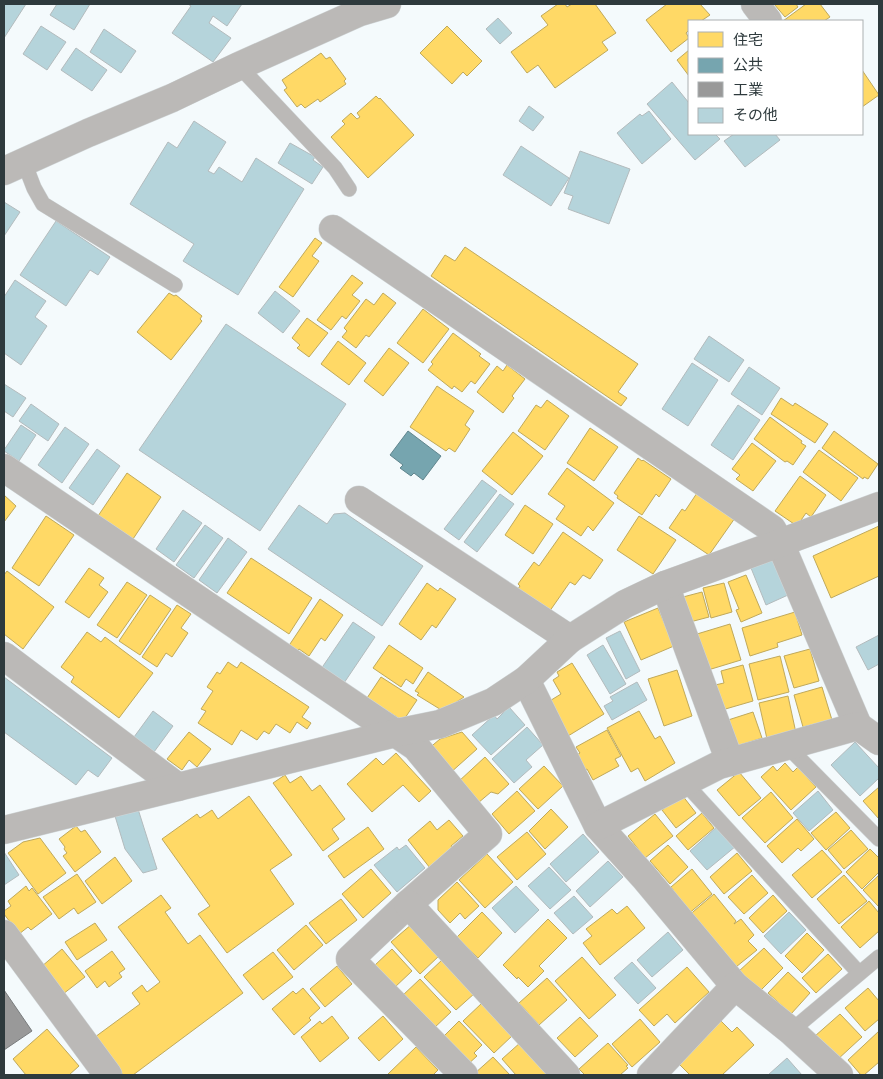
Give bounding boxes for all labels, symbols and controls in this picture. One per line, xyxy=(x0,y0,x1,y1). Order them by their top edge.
legend xyxy=(688,20,863,135)
text: 住宅 xyxy=(733,31,763,50)
text: 公共 xyxy=(733,56,763,75)
text: 工業 xyxy=(733,81,763,100)
text: その他 xyxy=(733,106,778,125)

